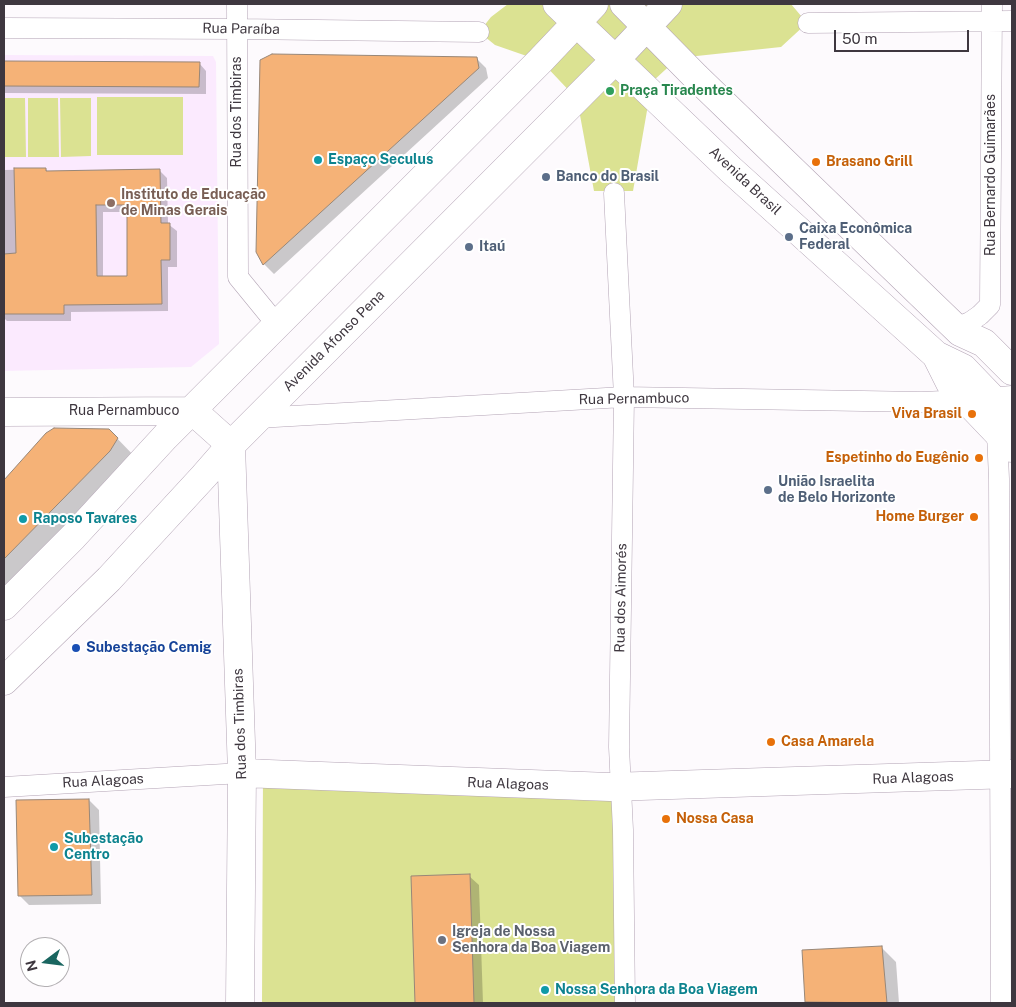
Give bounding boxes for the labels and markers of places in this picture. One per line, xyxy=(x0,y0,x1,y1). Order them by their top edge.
place label: Praça Tiradentes xyxy=(620,83,733,99)
marker: Praça Tiradentes xyxy=(604,85,616,97)
place label: Espaço Seculus xyxy=(328,152,433,168)
marker: Espaço Seculus xyxy=(312,154,324,166)
place label: Brasano Grill xyxy=(826,154,913,170)
marker: Brasano Grill xyxy=(810,156,822,168)
place label: Banco do Brasil xyxy=(556,169,659,185)
marker: Banco do Brasil xyxy=(540,171,552,183)
place label: Instituto de Educação de Minas Gerais xyxy=(121,187,266,220)
marker: Instituto de Educação de Minas Gerais xyxy=(105,197,117,209)
place label: Caixa Econômica Federal xyxy=(799,221,912,253)
marker: Caixa Econômica Federal xyxy=(783,231,795,243)
place label: Itaú xyxy=(479,239,505,255)
marker: Itaú xyxy=(463,241,475,253)
place label: Viva Brasil xyxy=(891,406,962,422)
marker: Viva Brasil xyxy=(966,408,978,420)
place label: Espetinho do Eugênio xyxy=(825,450,969,466)
marker: Espetinho do Eugênio xyxy=(973,452,985,464)
place label: União Israelita de Belo Horizonte xyxy=(778,474,896,507)
marker: União Israelita de Belo Horizonte xyxy=(762,484,774,496)
place label: Home Burger xyxy=(876,509,964,525)
place label: Raposo Tavares xyxy=(33,511,137,527)
marker: Home Burger xyxy=(968,511,980,523)
marker: Raposo Tavares xyxy=(17,513,29,525)
place label: Subestação Cemig xyxy=(86,640,212,656)
marker: Subestação Cemig xyxy=(70,642,82,654)
place label: Casa Amarela xyxy=(781,734,874,750)
marker: Casa Amarela xyxy=(765,736,777,748)
place label: Nossa Casa xyxy=(676,811,754,827)
marker: Nossa Casa xyxy=(660,813,672,825)
place label: Subestação Centro xyxy=(64,831,143,864)
marker: Subestação Centro xyxy=(48,841,60,853)
place label: Igreja de Nossa Senhora da Boa Viagem xyxy=(452,924,610,956)
marker: Igreja de Nossa Senhora da Boa Viagem xyxy=(436,934,448,946)
place label: Nossa Senhora da Boa Viagem xyxy=(555,982,758,998)
marker: Nossa Senhora da Boa Viagem xyxy=(539,984,551,996)

